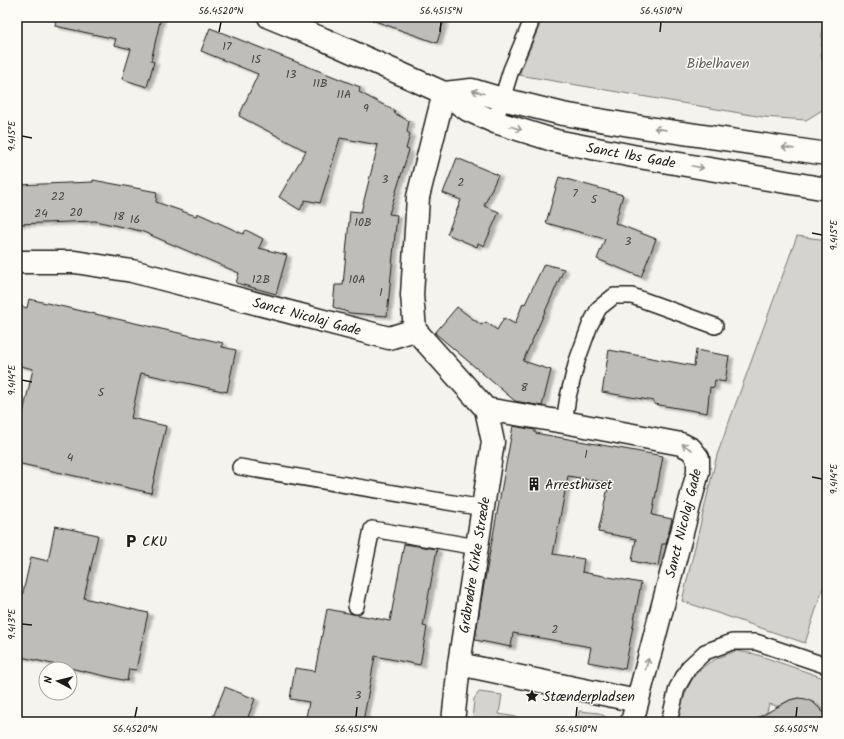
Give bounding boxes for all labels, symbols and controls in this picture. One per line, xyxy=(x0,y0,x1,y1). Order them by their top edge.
text: 56.4520°N xyxy=(198,3,244,19)
text: 56.4515°N xyxy=(420,3,463,19)
text: 56.4510°N xyxy=(640,3,682,19)
house number: 17 xyxy=(222,37,232,56)
house number: 15 xyxy=(251,50,263,69)
park label: Bibelhaven xyxy=(686,53,750,75)
house number: 13 xyxy=(286,65,296,84)
house number: 11B xyxy=(312,74,328,93)
house number: 11A xyxy=(337,85,351,104)
one-way arrow xyxy=(471,88,484,95)
house number: 9 xyxy=(363,99,369,118)
text: 9.415°E xyxy=(4,120,20,151)
one-way arrow xyxy=(510,125,522,133)
one-way arrow xyxy=(654,125,667,133)
street label: Sanct Ibs Gade xyxy=(584,137,678,175)
one-way arrow xyxy=(782,144,795,152)
one-way arrow xyxy=(691,163,704,171)
house number: 3 xyxy=(382,170,389,189)
house number: 2 xyxy=(458,173,465,192)
house number: 7 xyxy=(572,184,578,203)
house number: 22 xyxy=(51,187,65,206)
house number: 5 xyxy=(591,190,599,209)
house number: 20 xyxy=(70,203,82,222)
house number: 24 xyxy=(34,204,48,223)
house number: 18 xyxy=(114,207,125,226)
house number: 16 xyxy=(130,210,140,229)
house number: 10B xyxy=(354,213,372,232)
text: 9.415°E xyxy=(826,219,842,250)
house number: 3 xyxy=(625,232,632,251)
house number: 12B xyxy=(252,270,270,289)
house number: 10A xyxy=(348,270,366,289)
house number: 1 xyxy=(379,283,383,302)
street label: Sanct Nicolaj Gade xyxy=(250,292,364,342)
text: 9.414°E xyxy=(4,364,20,395)
house number: 8 xyxy=(520,378,528,397)
house number: 5 xyxy=(98,383,106,402)
one-way arrow xyxy=(681,443,693,451)
house number: 1 xyxy=(584,445,588,464)
house number: 4 xyxy=(67,448,74,467)
text: 9.414°E xyxy=(826,463,842,494)
street label: Sanct Nicolaj Gade xyxy=(660,466,708,580)
place label: Arresthuset xyxy=(545,474,613,496)
building icon: Arresthuset xyxy=(526,476,542,492)
street label: Gråbrødre Kirke Stræde xyxy=(453,495,497,635)
place label: CKU xyxy=(142,531,167,553)
parking icon: CKU xyxy=(123,533,139,549)
text: 9.413°E xyxy=(4,607,20,639)
house number: 2 xyxy=(552,620,559,639)
one-way arrow xyxy=(644,657,651,670)
north arrow xyxy=(38,661,78,701)
text: N xyxy=(40,675,58,684)
house number: 3 xyxy=(355,686,362,705)
place label: Stænderpladsen xyxy=(543,686,635,708)
place icon: Stænderpladsen xyxy=(524,688,540,704)
text: 56.4520°N xyxy=(112,721,158,737)
text: 56.4515°N xyxy=(335,721,378,737)
text: 56.4510°N xyxy=(555,721,597,737)
text: 56.4505°N xyxy=(774,721,819,737)

